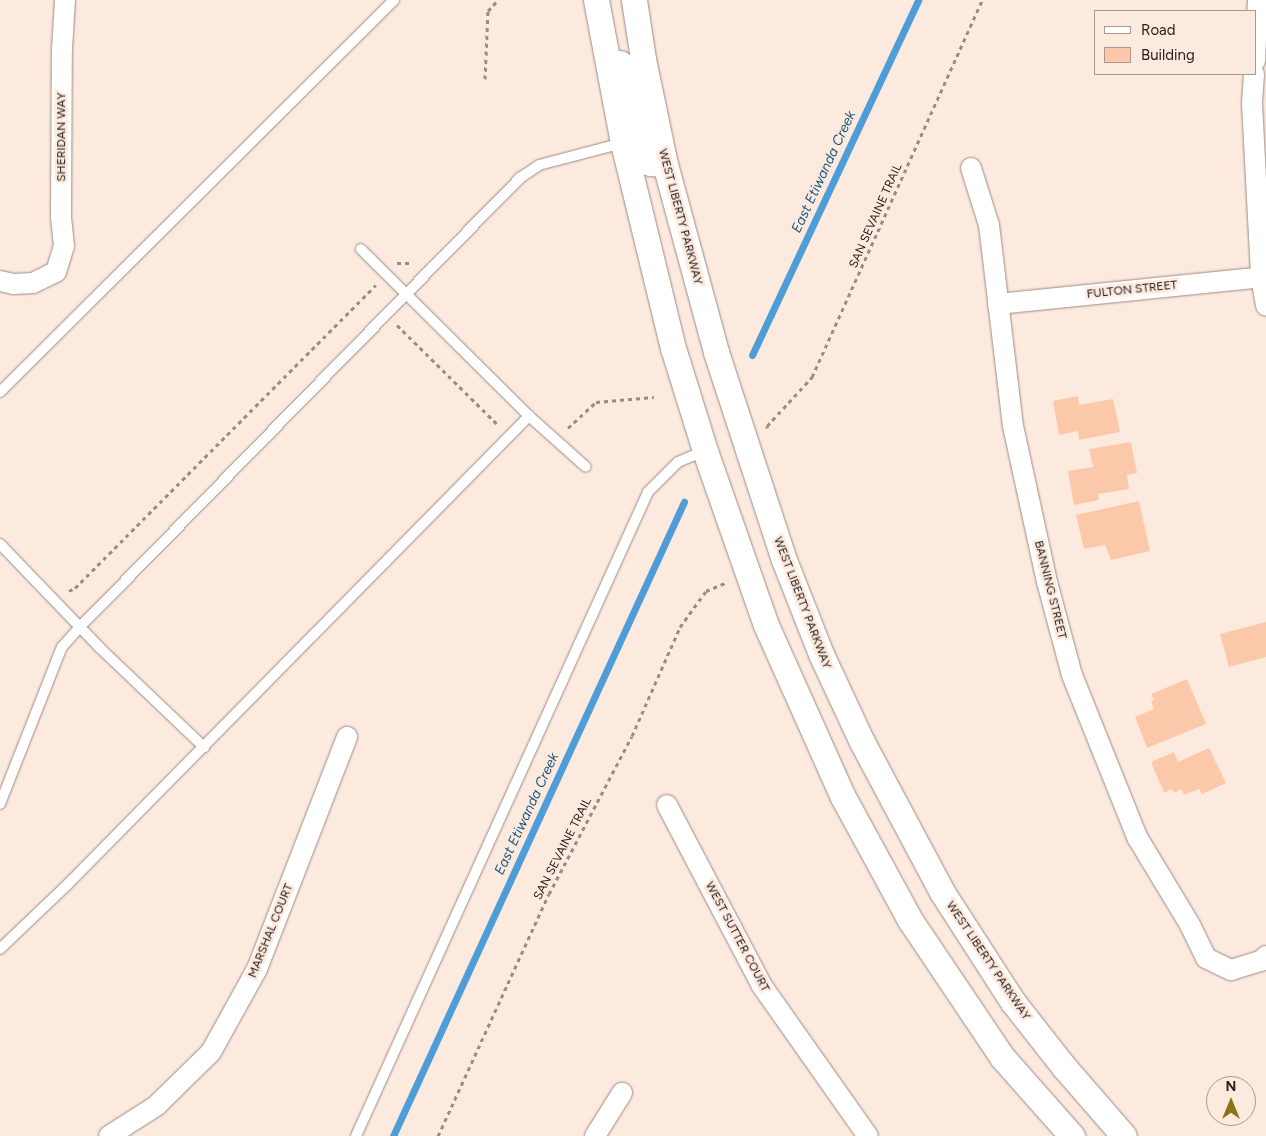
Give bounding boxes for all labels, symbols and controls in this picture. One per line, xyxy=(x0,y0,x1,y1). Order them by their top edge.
legend xyxy=(1094,10,1256,75)
text: Road xyxy=(1141,21,1176,39)
text: Building xyxy=(1141,46,1195,64)
street label: SHERIDAN WAY xyxy=(55,92,69,182)
water label: East Etiwanda Creek xyxy=(788,108,860,236)
street label: WEST LIBERTY PARKWAY xyxy=(655,147,705,287)
street label: SAN SEVAINE TRAIL xyxy=(847,162,905,270)
street label: FULTON STREET xyxy=(1086,278,1178,302)
street label: WEST LIBERTY PARKWAY xyxy=(770,535,834,671)
street label: BANNING STREET xyxy=(1031,539,1069,641)
water label: East Etiwanda Creek xyxy=(491,750,563,878)
street label: SAN SEVAINE TRAIL xyxy=(531,796,595,902)
street label: WEST SUTTER COURT xyxy=(702,879,772,995)
street label: MARSHAL COURT xyxy=(246,882,296,980)
street label: WEST LIBERTY PARKWAY xyxy=(943,899,1033,1023)
north arrow xyxy=(1206,1076,1256,1126)
text: N xyxy=(1226,1078,1236,1095)

